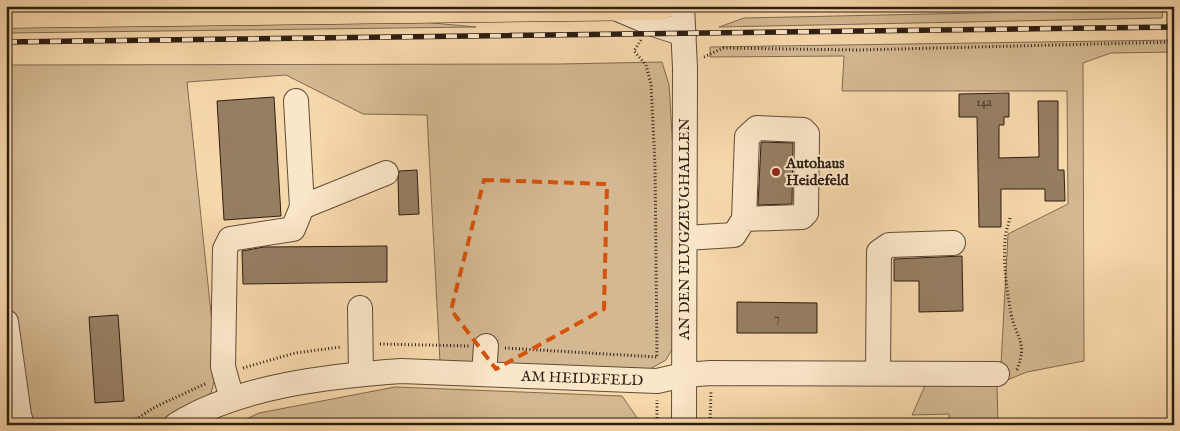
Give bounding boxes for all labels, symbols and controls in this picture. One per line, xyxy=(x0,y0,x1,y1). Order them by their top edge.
house number: 14a xyxy=(976,95,993,110)
street label: AN DEN FLUGZEUGHALLEN xyxy=(675,118,694,341)
place label: Autohaus Heidefeld xyxy=(785,154,850,190)
marker: Autohaus Heidefeld xyxy=(770,166,782,178)
house number: 7 xyxy=(774,311,780,326)
street label: AM HEIDEFELD xyxy=(520,366,644,390)

